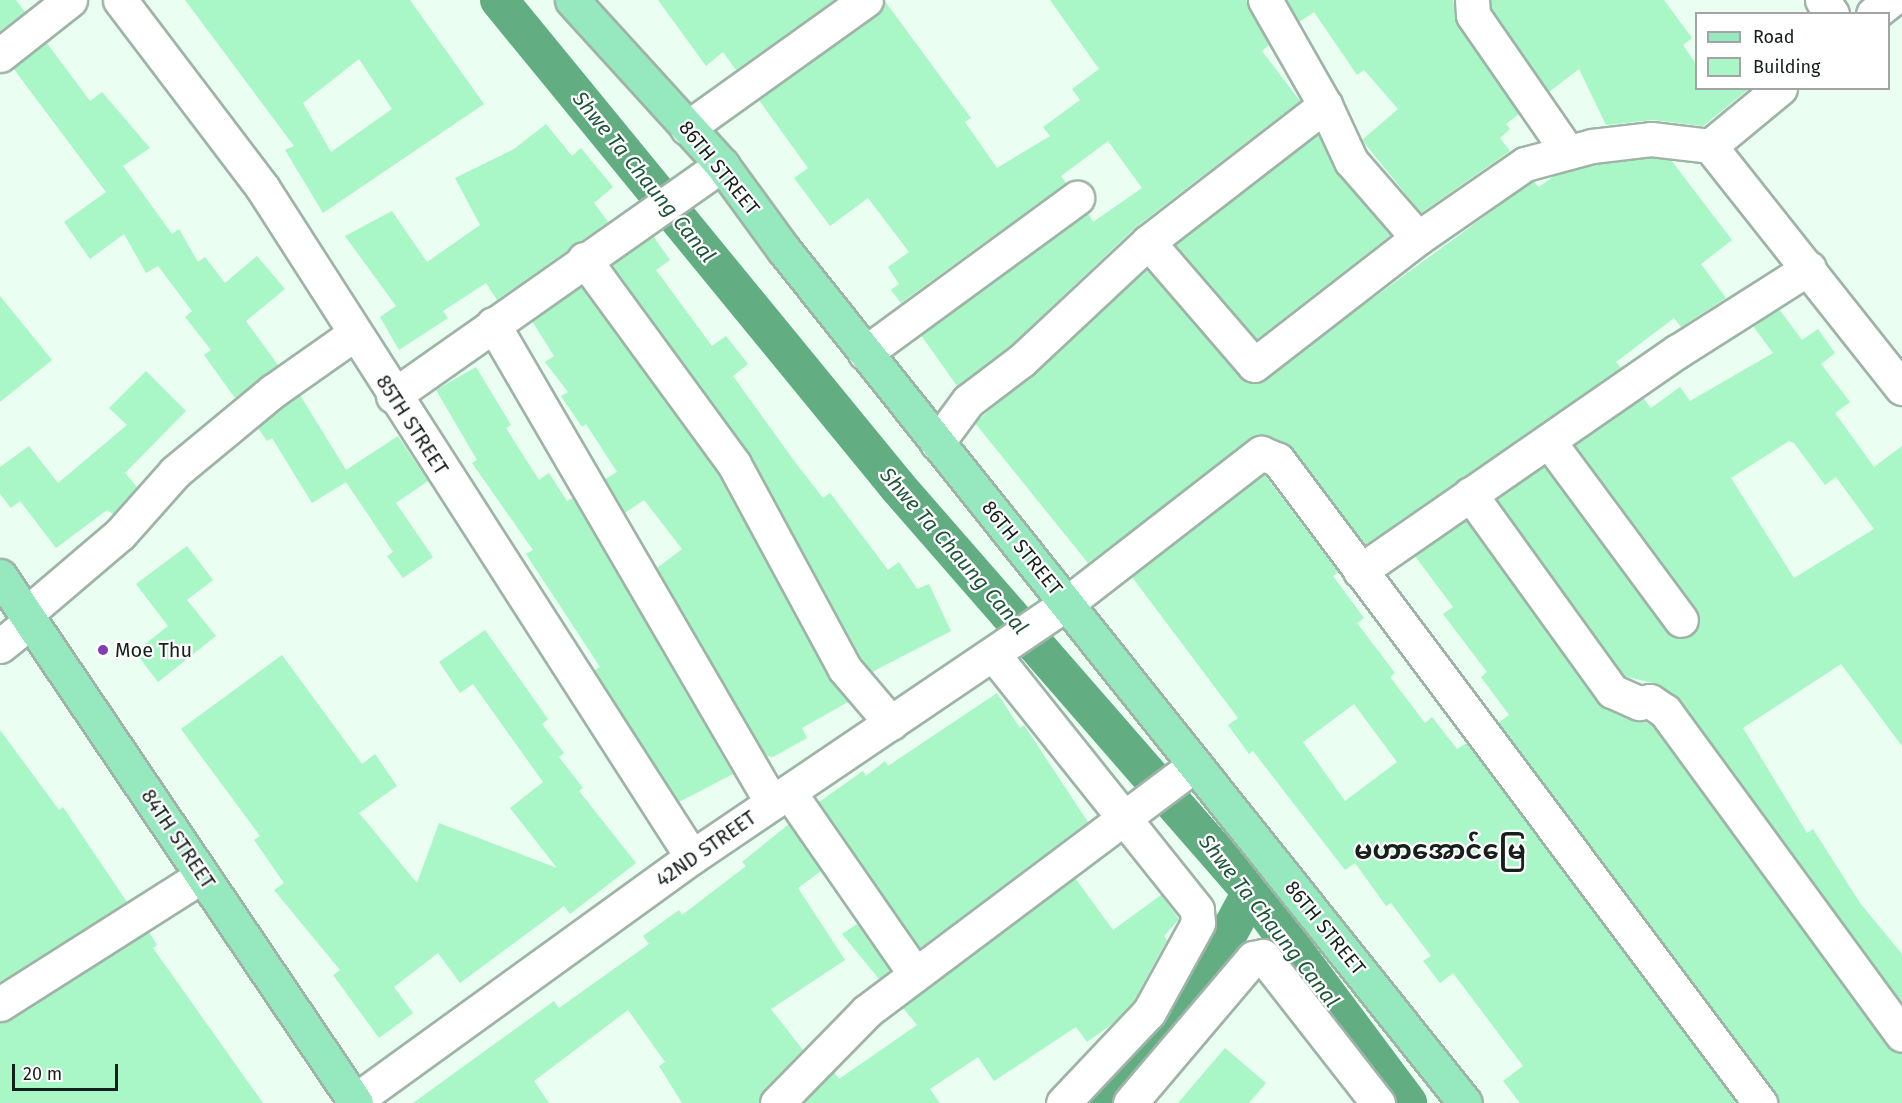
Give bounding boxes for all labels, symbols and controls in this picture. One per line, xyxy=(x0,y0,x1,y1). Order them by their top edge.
legend xyxy=(1695,12,1890,90)
text: Road xyxy=(1753,26,1795,48)
text: Building xyxy=(1753,56,1820,78)
water label: Shwe Ta Chaung Canal xyxy=(567,86,721,268)
street label: 86TH STREET xyxy=(674,116,764,220)
street label: 85TH STREET xyxy=(371,371,453,479)
water label: Shwe Ta Chaung Canal xyxy=(875,463,1033,639)
street label: 86TH STREET xyxy=(977,496,1067,600)
place label: Moe Thu xyxy=(115,638,192,662)
marker: Moe Thu xyxy=(96,643,110,657)
street label: 84TH STREET xyxy=(136,785,220,893)
street label: 42ND STREET xyxy=(651,806,761,892)
water label: Shwe Ta Chaung Canal xyxy=(1194,829,1344,1013)
district label: မဟာအောင်မြေ xyxy=(1354,835,1526,867)
street label: 86TH STREET xyxy=(1280,876,1370,980)
scale bar xyxy=(15,1052,122,1090)
text: 20 m xyxy=(23,1063,62,1085)

